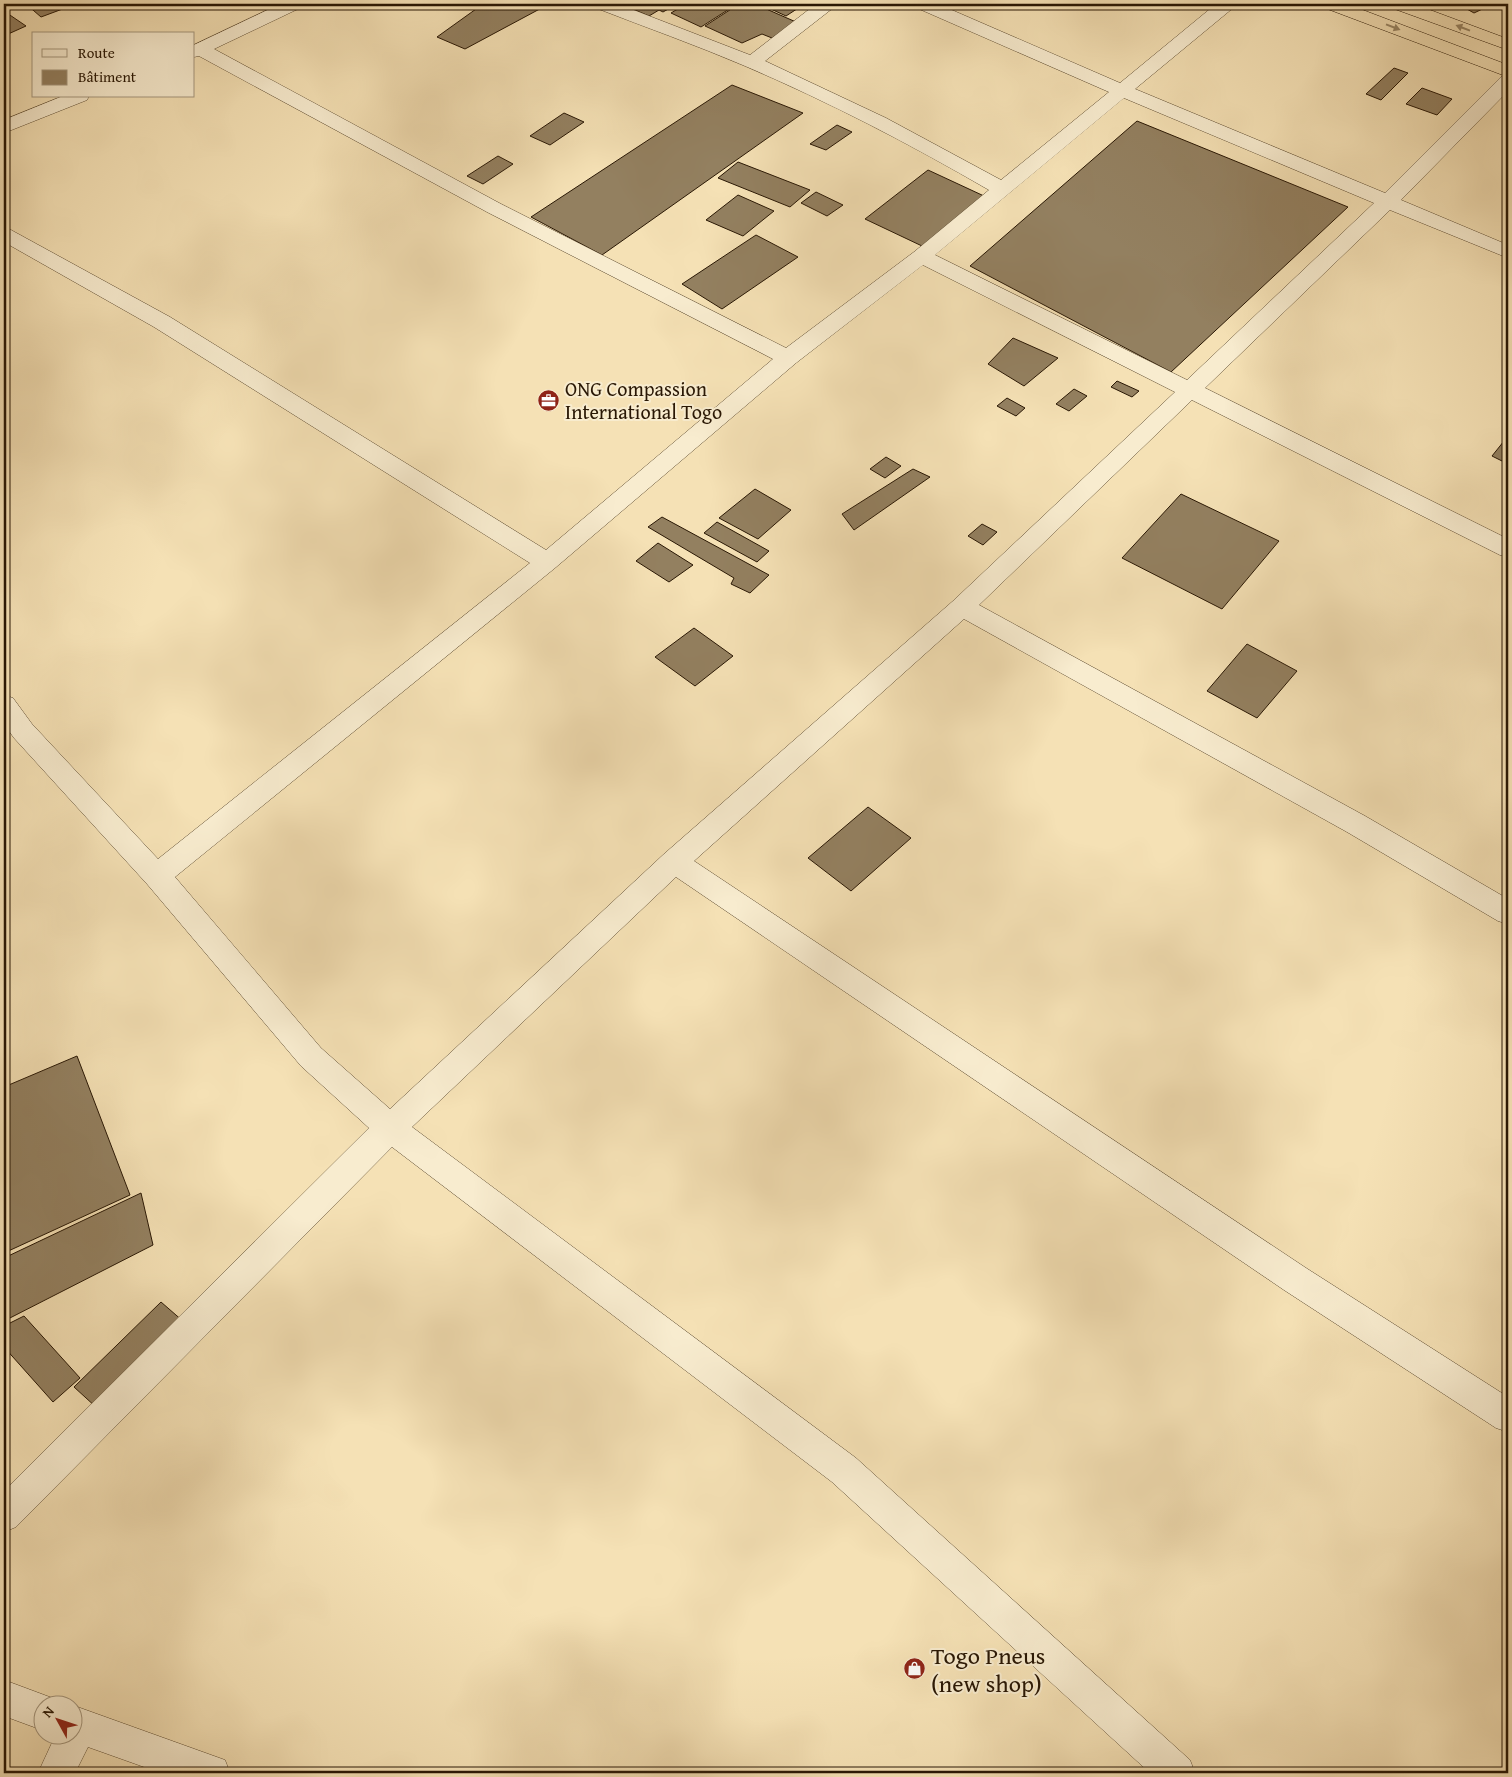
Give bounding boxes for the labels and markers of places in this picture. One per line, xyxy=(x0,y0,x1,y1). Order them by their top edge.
place label: ONG Compassion International Togo xyxy=(565,374,722,426)
office icon: ONG Compassion International Togo xyxy=(537,388,561,412)
place label: Togo Pneus (new shop) xyxy=(931,1638,1045,1701)
shop icon: Togo Pneus (new shop) xyxy=(903,1657,927,1681)

